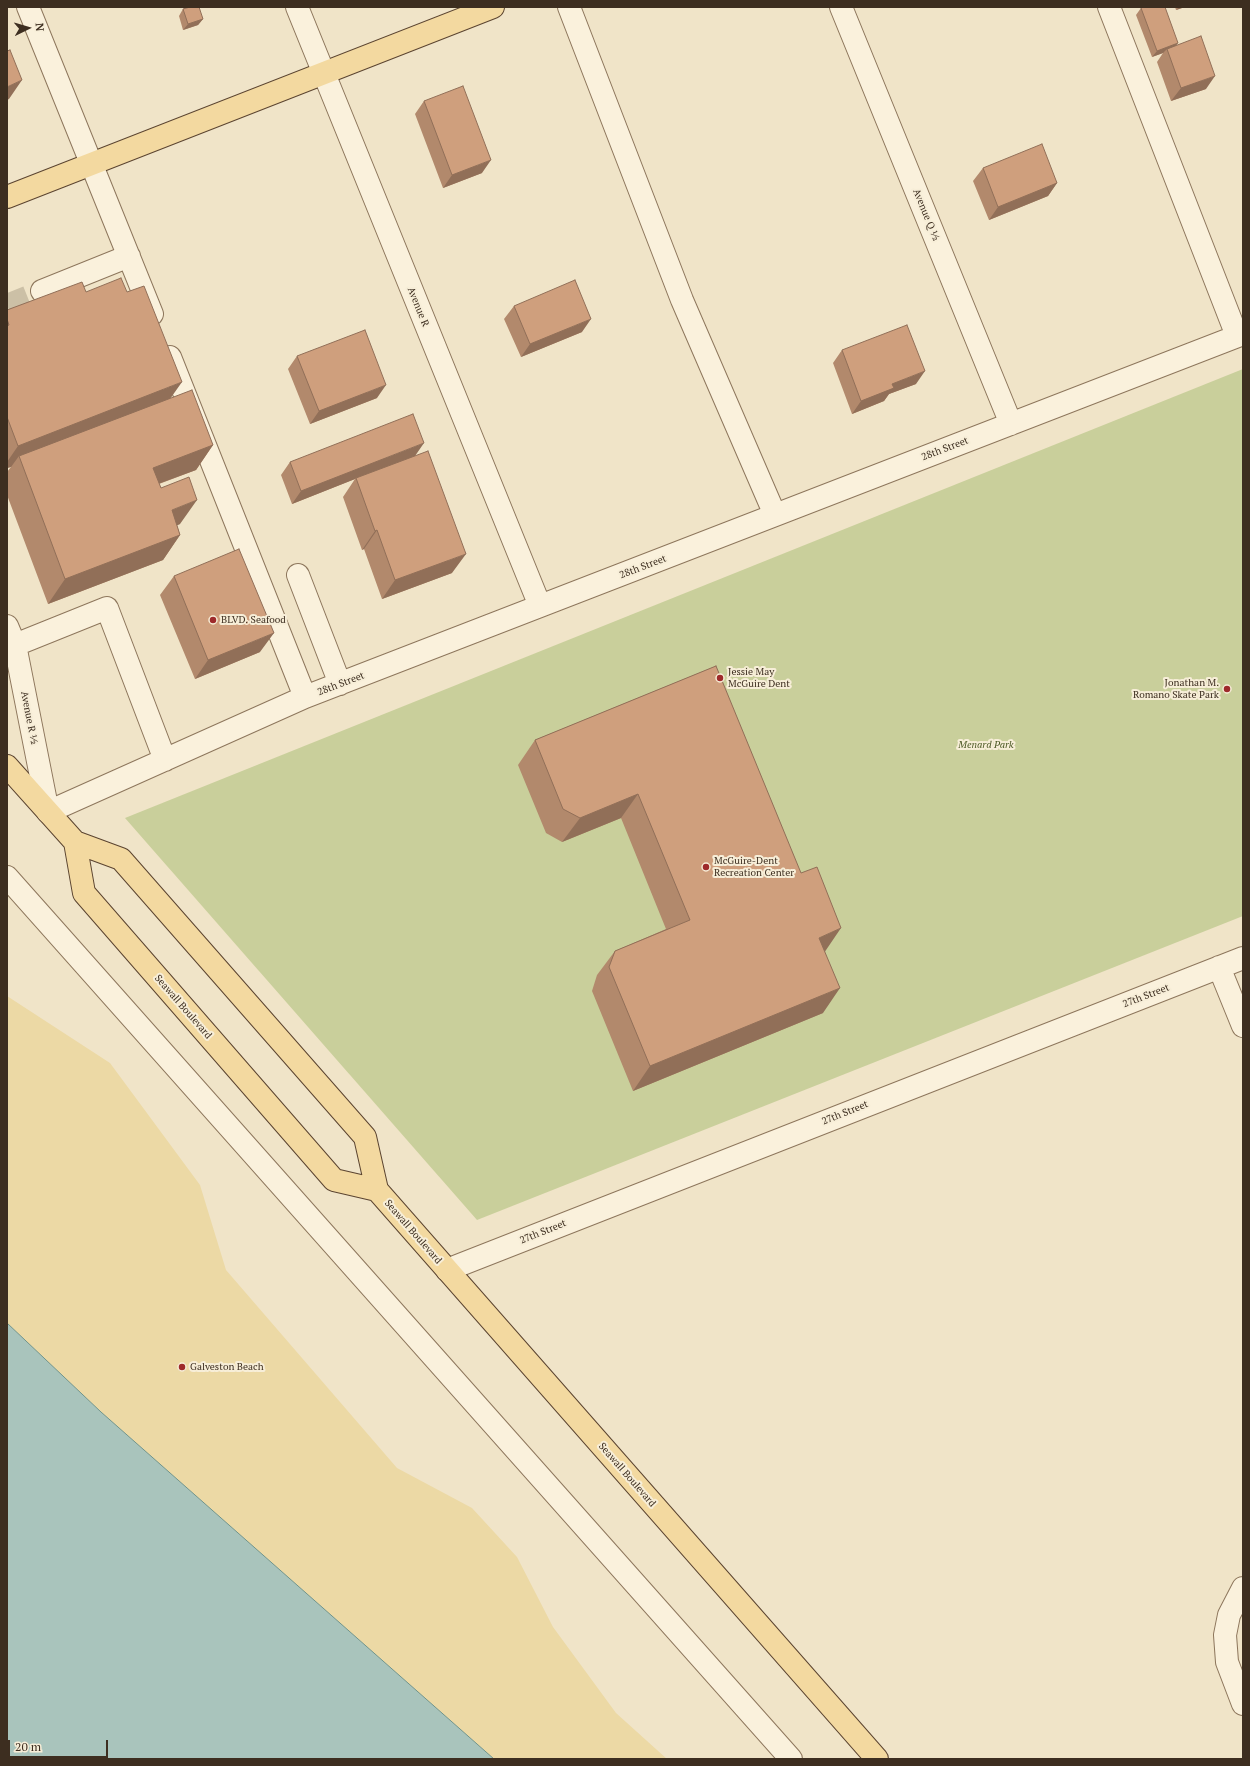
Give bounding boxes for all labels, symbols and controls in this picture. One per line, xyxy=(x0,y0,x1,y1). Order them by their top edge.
north arrow xyxy=(8,8,48,48)
text: N xyxy=(33,22,47,32)
street label: Avenue Q ½ xyxy=(910,187,942,243)
street label: Avenue R xyxy=(405,285,431,329)
street label: 28th Street xyxy=(920,435,970,463)
street label: 28th Street xyxy=(618,553,668,581)
place label: BLVD. Seafood xyxy=(221,614,286,626)
marker: BLVD. Seafood xyxy=(208,615,218,625)
place label: Jessie May McGuire Dent xyxy=(728,666,790,690)
street label: 28th Street xyxy=(316,670,366,698)
marker: Jessie May McGuire Dent xyxy=(715,673,725,683)
place label: Jonathan M. Romano Skate Park xyxy=(1133,677,1219,700)
marker: Jonathan M. Romano Skate Park xyxy=(1222,684,1232,694)
street label: Avenue R ½ xyxy=(18,690,40,746)
park label: Menard Park xyxy=(958,739,1014,751)
place label: McGuire-Dent Recreation Center xyxy=(714,855,794,878)
marker: McGuire-Dent Recreation Center xyxy=(701,862,711,872)
street label: Seawall Boulevard xyxy=(152,972,214,1042)
street label: 27th Street xyxy=(1121,982,1171,1010)
street label: 27th Street xyxy=(820,1098,870,1128)
street label: Seawall Boulevard xyxy=(382,1197,444,1267)
street label: 27th Street xyxy=(518,1217,568,1247)
place label: Galveston Beach xyxy=(190,1361,264,1373)
marker: Galveston Beach xyxy=(177,1362,187,1372)
street label: Seawall Boulevard xyxy=(596,1440,658,1510)
scale bar xyxy=(10,1732,110,1758)
text: 20 m xyxy=(15,1739,41,1754)

